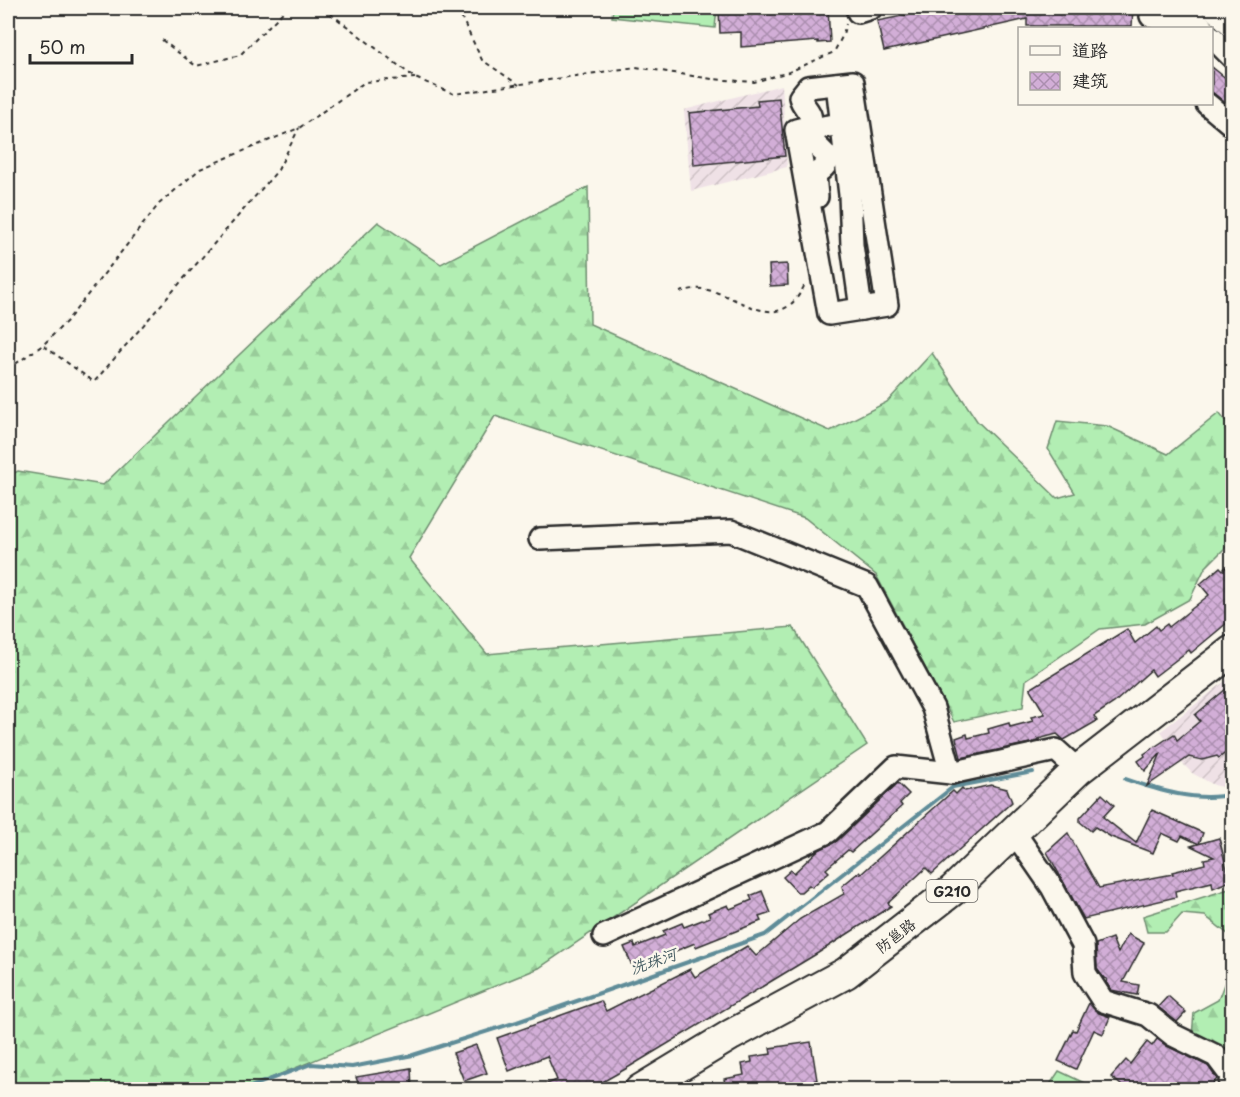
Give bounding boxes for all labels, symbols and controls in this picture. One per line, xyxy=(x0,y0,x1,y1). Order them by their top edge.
scale bar xyxy=(30,27,132,65)
legend xyxy=(1018,27,1213,105)
text: 50 m xyxy=(39,33,86,60)
text: 道路 xyxy=(1072,36,1108,63)
text: 建筑 xyxy=(1072,66,1108,93)
road number: G210 xyxy=(926,880,978,902)
street label: 防邕路 xyxy=(870,912,920,958)
water label: 洗珠河 xyxy=(626,940,682,979)

